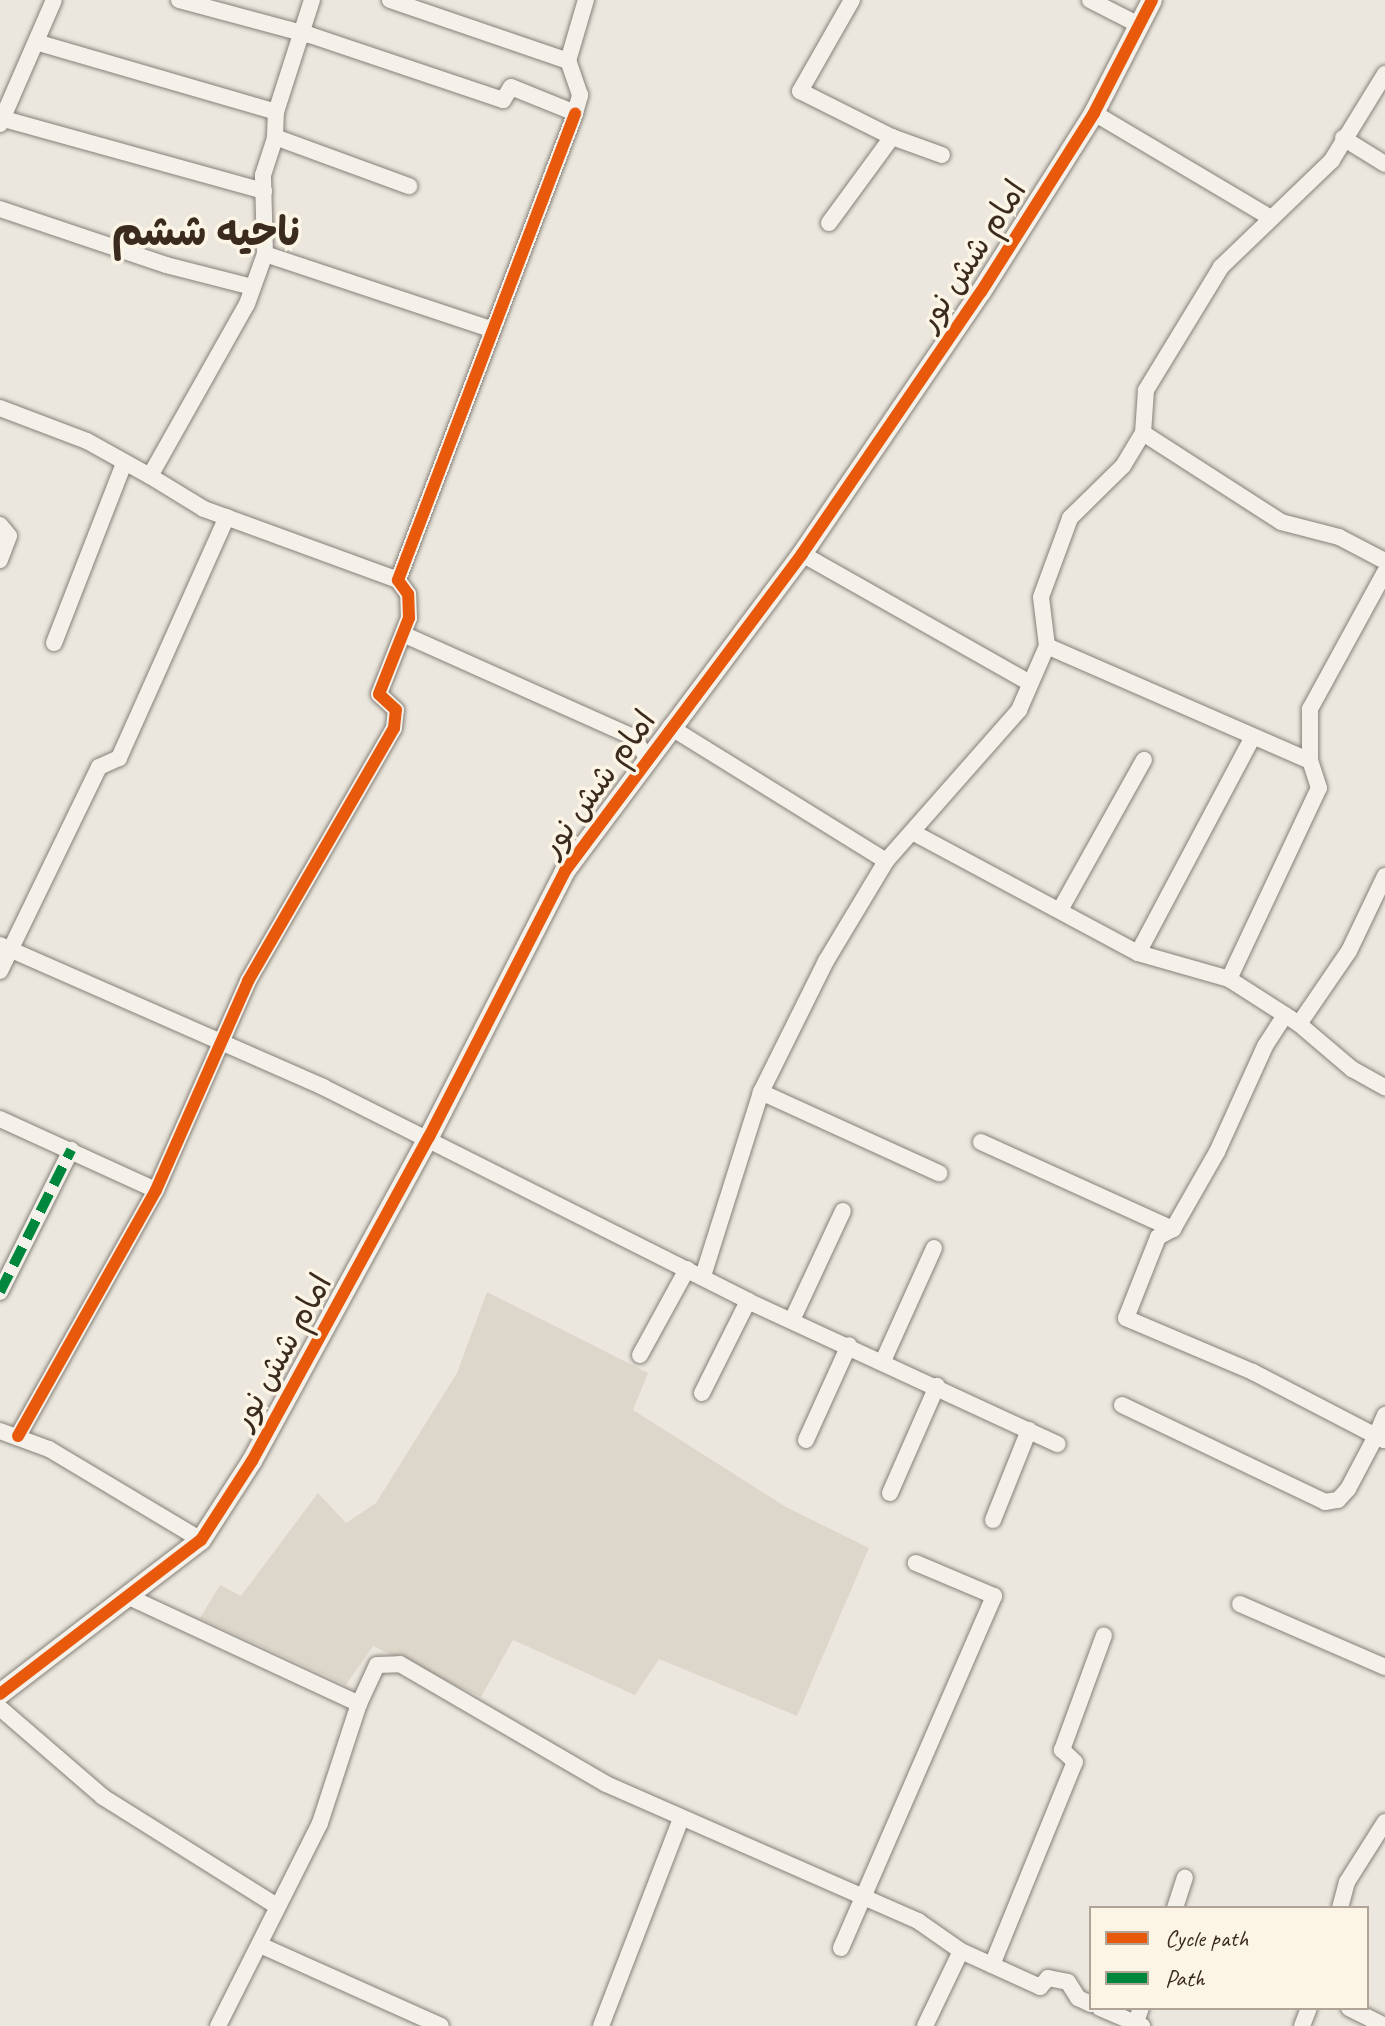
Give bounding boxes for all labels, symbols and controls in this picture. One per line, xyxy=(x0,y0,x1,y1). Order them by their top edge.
street label: امام شش نور xyxy=(909,173,1035,339)
district label: ناحیه ششم xyxy=(112,208,300,256)
street label: امام شش نور xyxy=(532,703,664,865)
street label: امام شش نور xyxy=(223,1267,341,1437)
legend xyxy=(1089,1906,1369,2010)
text: Cycle path xyxy=(1165,1923,1248,1953)
text: Path xyxy=(1165,1963,1205,1993)

